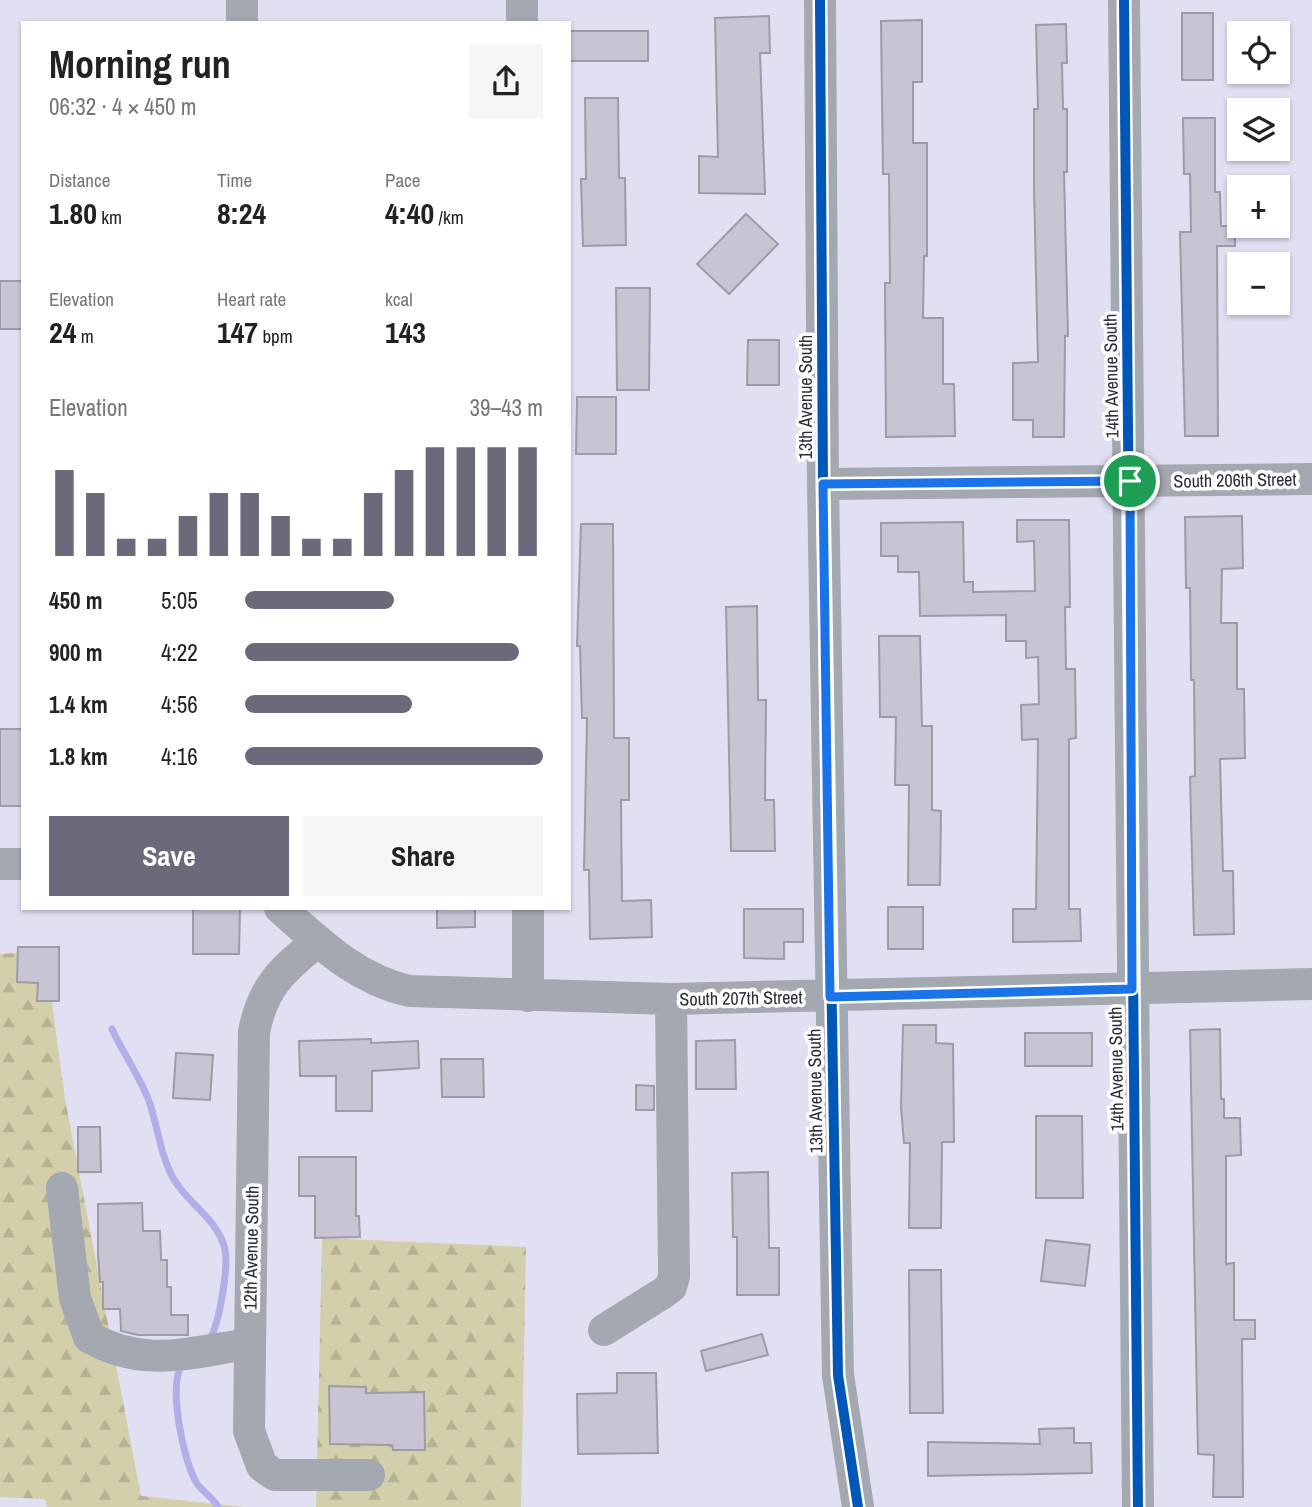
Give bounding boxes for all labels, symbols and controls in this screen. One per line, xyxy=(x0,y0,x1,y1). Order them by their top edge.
map controls xyxy=(1227,21,1290,315)
button: locate xyxy=(1227,21,1290,84)
text: Morning run xyxy=(49,39,231,90)
button: share xyxy=(469,44,543,118)
text: 06:32 · 4 × 450 m xyxy=(49,91,196,122)
button: layers xyxy=(1227,98,1290,161)
text: Distance xyxy=(49,167,110,193)
text: Time xyxy=(217,167,252,193)
text: Pace xyxy=(385,167,421,193)
button: + xyxy=(1227,175,1290,238)
text: 1.80 xyxy=(49,193,97,233)
text: 8:24 xyxy=(217,193,266,233)
text: 4:40 xyxy=(385,193,434,233)
text: km xyxy=(97,204,122,230)
text: /km xyxy=(434,204,464,230)
button: − xyxy=(1227,252,1290,315)
text: Elevation xyxy=(49,286,114,312)
text: Heart rate xyxy=(217,286,286,312)
text: kcal xyxy=(385,286,413,312)
text: 24 xyxy=(49,312,76,352)
text: 147 xyxy=(217,312,258,352)
text: 143 xyxy=(385,312,426,352)
street label: 14th Avenue South xyxy=(1097,314,1125,438)
text: m xyxy=(76,323,94,349)
text: bpm xyxy=(258,323,293,349)
street label: 13th Avenue South xyxy=(793,335,818,459)
text: Elevation xyxy=(49,392,128,423)
text: 39–43 m xyxy=(470,392,543,423)
pin xyxy=(1100,451,1160,511)
icon: arrive xyxy=(1111,462,1149,500)
street label: South 206th Street xyxy=(1173,466,1297,494)
text: 450 m xyxy=(49,585,102,616)
text: 5:05 xyxy=(161,585,198,616)
text: 900 m xyxy=(49,637,102,668)
text: 4:22 xyxy=(161,637,198,668)
text: 1.4 km xyxy=(49,689,108,720)
text: 4:56 xyxy=(161,689,198,720)
text: 1.8 km xyxy=(49,741,108,772)
text: 4:16 xyxy=(161,741,198,772)
button: Save xyxy=(49,816,289,896)
button: Share xyxy=(303,816,543,896)
street label: South 207th Street xyxy=(679,984,803,1012)
street label: 14th Avenue South xyxy=(1102,1007,1130,1131)
street label: 13th Avenue South xyxy=(801,1029,829,1153)
street label: 12th Avenue South xyxy=(237,1186,265,1310)

